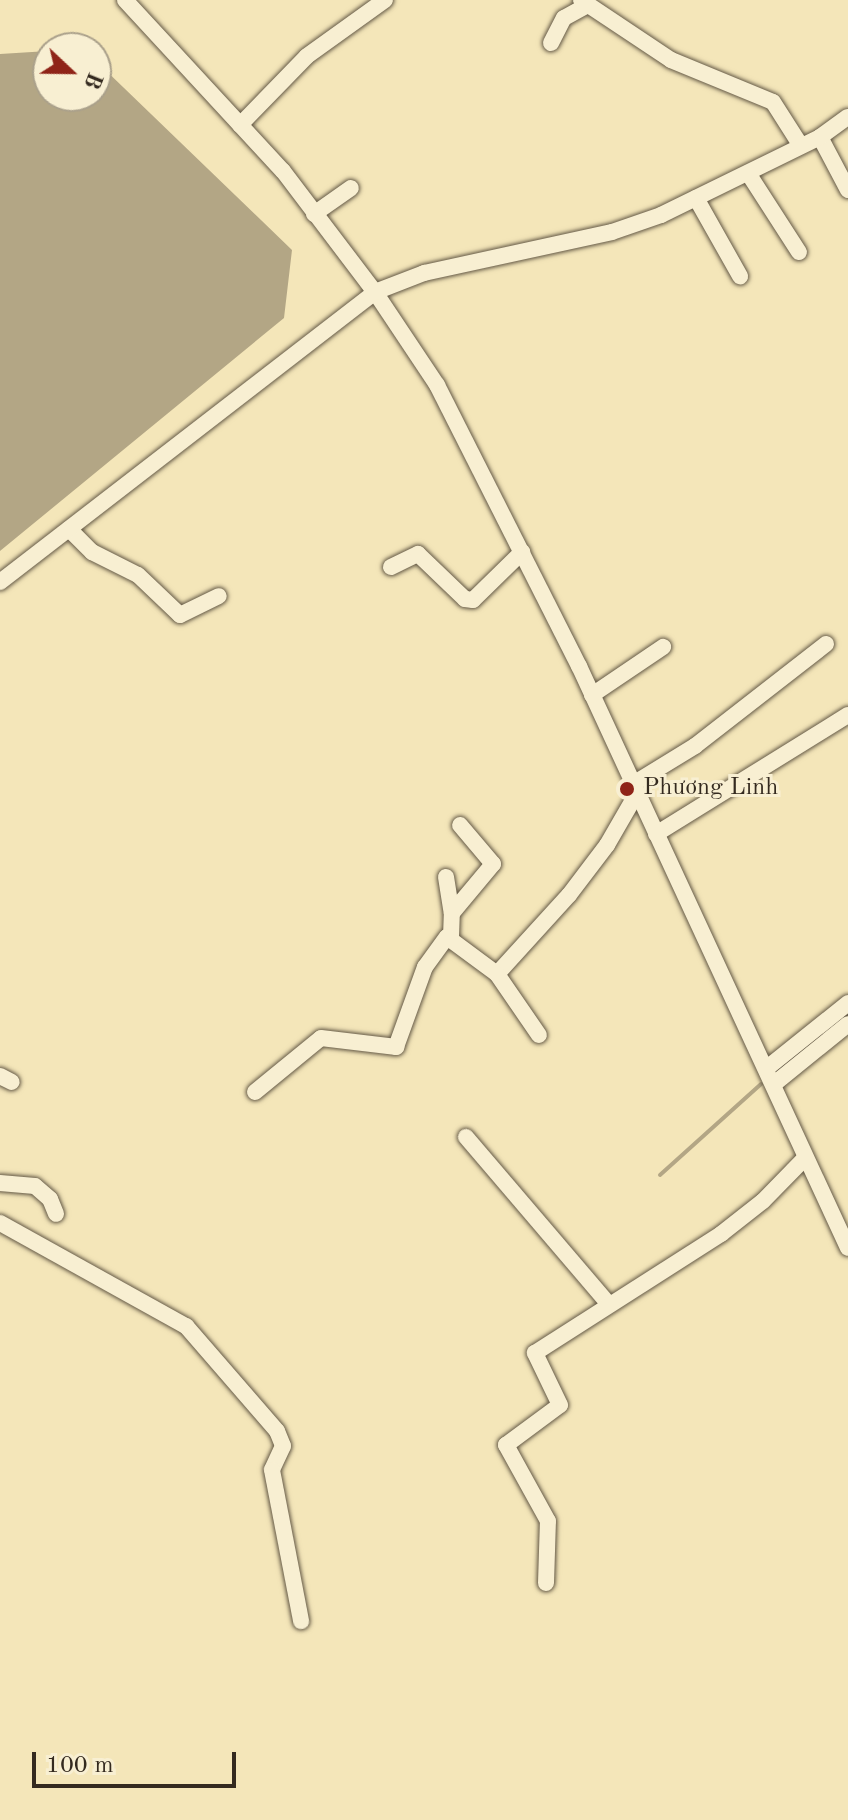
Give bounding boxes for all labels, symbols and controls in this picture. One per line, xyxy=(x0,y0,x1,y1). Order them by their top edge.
north arrow xyxy=(32,32,112,112)
text: B xyxy=(79,69,106,92)
place label: Phương Linh xyxy=(643,775,778,803)
marker: Phương Linh xyxy=(618,780,636,798)
scale bar xyxy=(36,1736,240,1786)
text: 100 m xyxy=(46,1754,114,1778)

